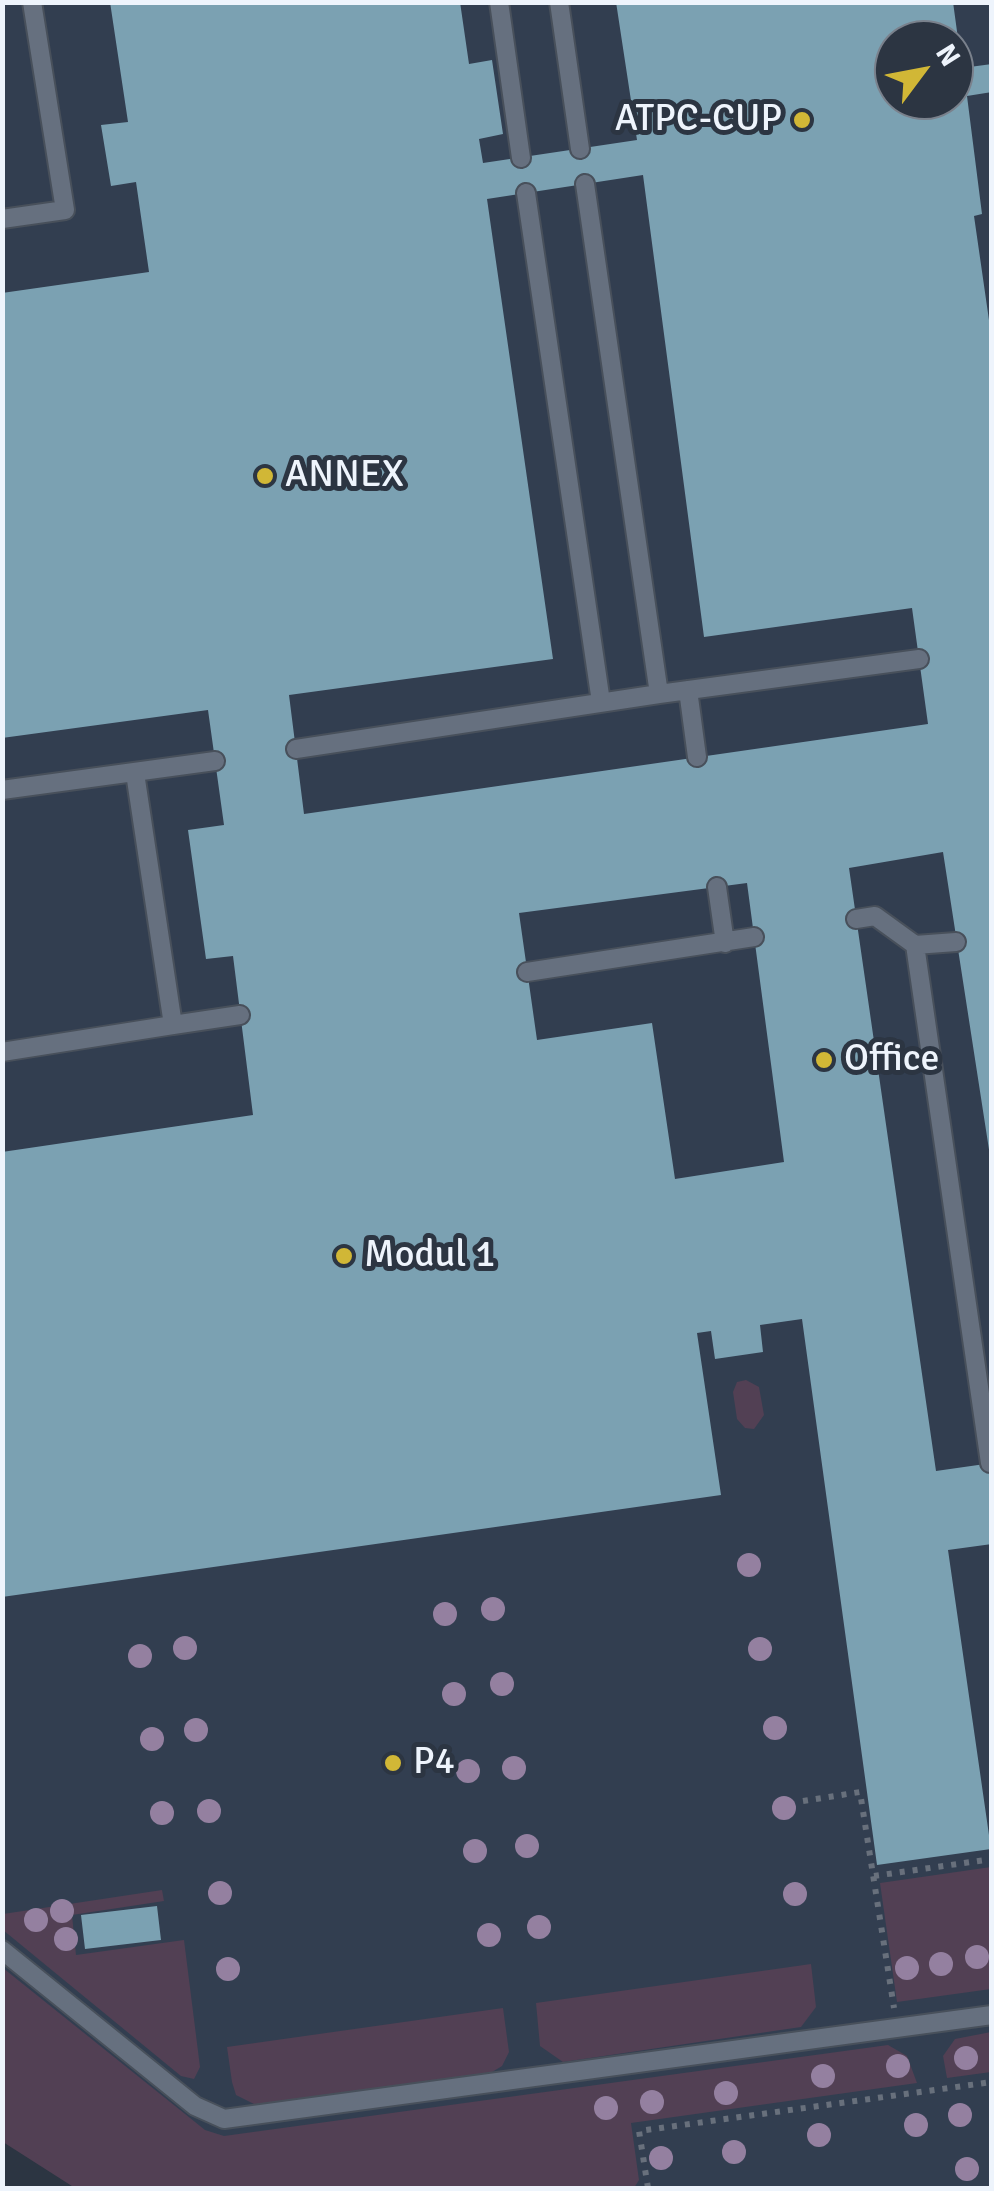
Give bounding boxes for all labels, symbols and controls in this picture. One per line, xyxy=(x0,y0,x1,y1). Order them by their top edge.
north arrow xyxy=(874,20,974,120)
text: N xyxy=(928,38,967,72)
place label: ATPC-CUP xyxy=(615,97,782,143)
marker: ATPC-CUP xyxy=(791,109,813,131)
place label: ANNEX xyxy=(285,453,404,499)
marker: ANNEX xyxy=(254,465,276,487)
place label: Office xyxy=(844,1037,940,1083)
marker: Office xyxy=(813,1049,835,1071)
place label: Modul 1 xyxy=(364,1233,495,1279)
marker: Modul 1 xyxy=(333,1245,355,1267)
place label: P4 xyxy=(413,1740,455,1786)
marker: P4 xyxy=(382,1752,404,1774)

